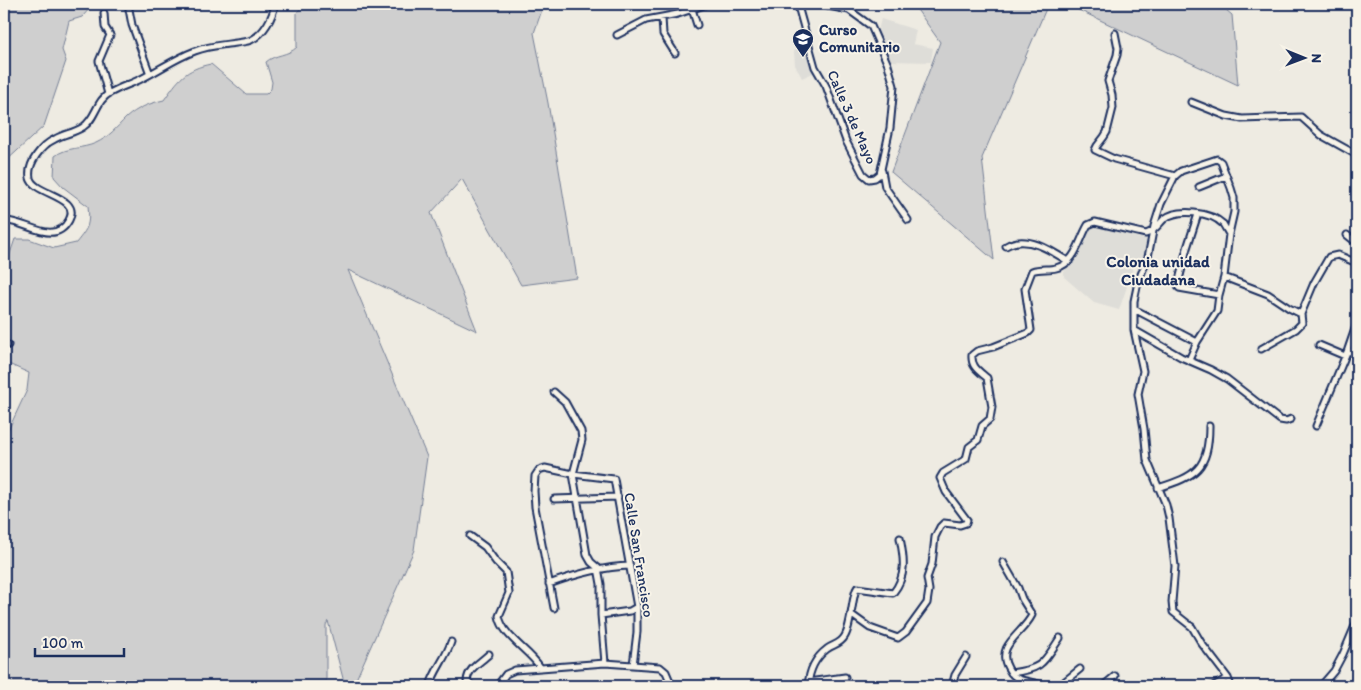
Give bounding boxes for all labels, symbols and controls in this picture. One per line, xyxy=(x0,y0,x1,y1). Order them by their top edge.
place label: Curso Comunitario xyxy=(819,21,900,56)
school or university icon: Curso Comunitario xyxy=(791,27,815,58)
north arrow xyxy=(1278,32,1328,82)
text: N xyxy=(1308,53,1325,63)
street label: Calle 3 de Mayo xyxy=(823,67,881,167)
district label: Colonia unidad Ciudadana xyxy=(1106,252,1210,289)
street label: Calle San Francisco xyxy=(620,491,658,619)
scale bar xyxy=(35,625,124,657)
text: 100 m xyxy=(42,634,84,652)

